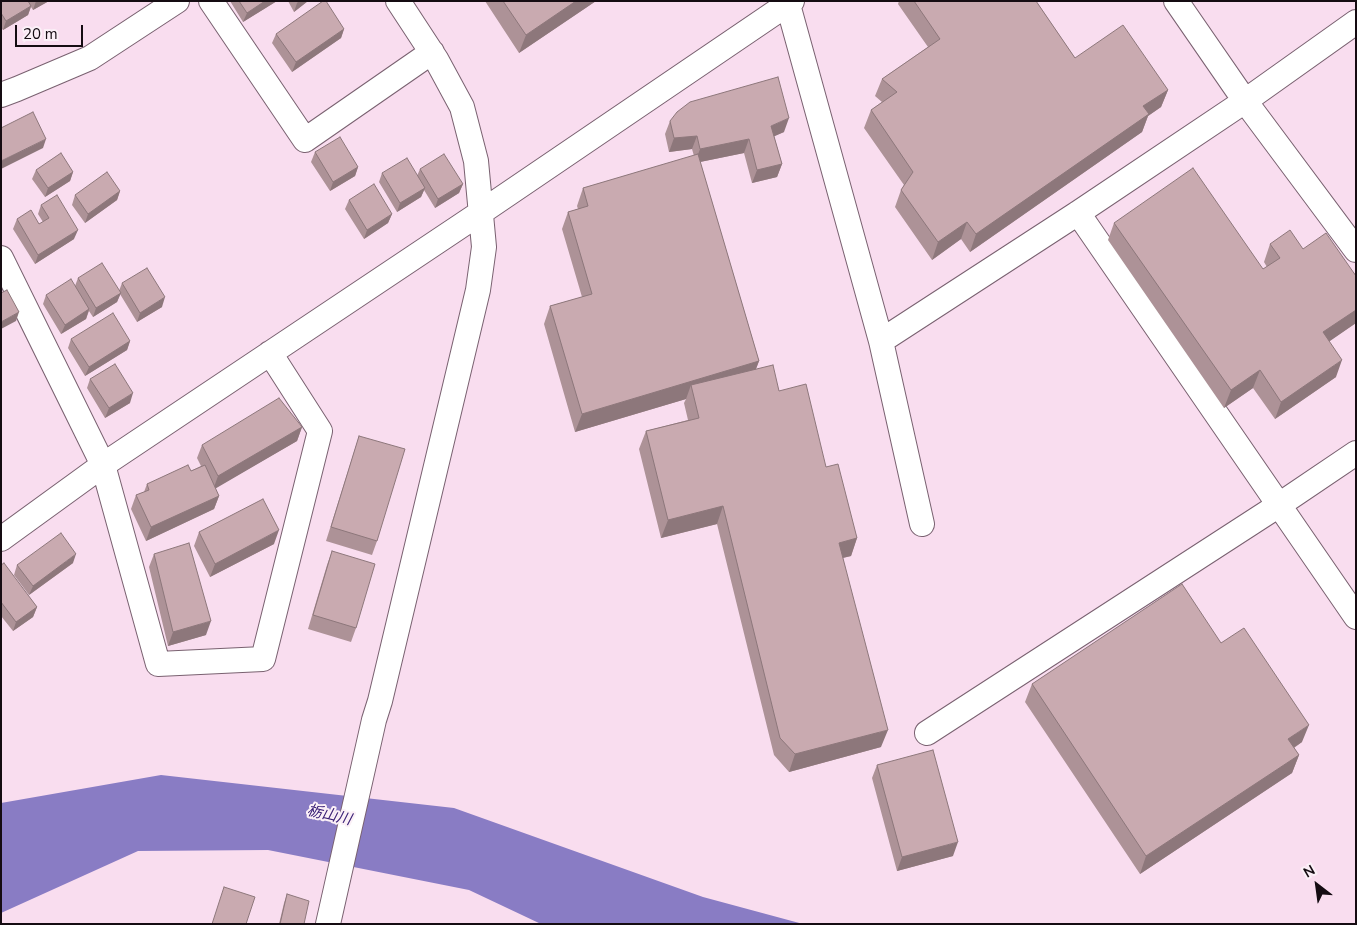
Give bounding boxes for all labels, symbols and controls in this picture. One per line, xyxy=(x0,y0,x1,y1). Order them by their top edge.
scale bar xyxy=(18,15,85,47)
text: 20 m xyxy=(23,24,58,44)
water label: 栃山川 xyxy=(305,802,353,830)
north arrow xyxy=(1292,860,1342,910)
text: N xyxy=(1300,861,1319,882)

